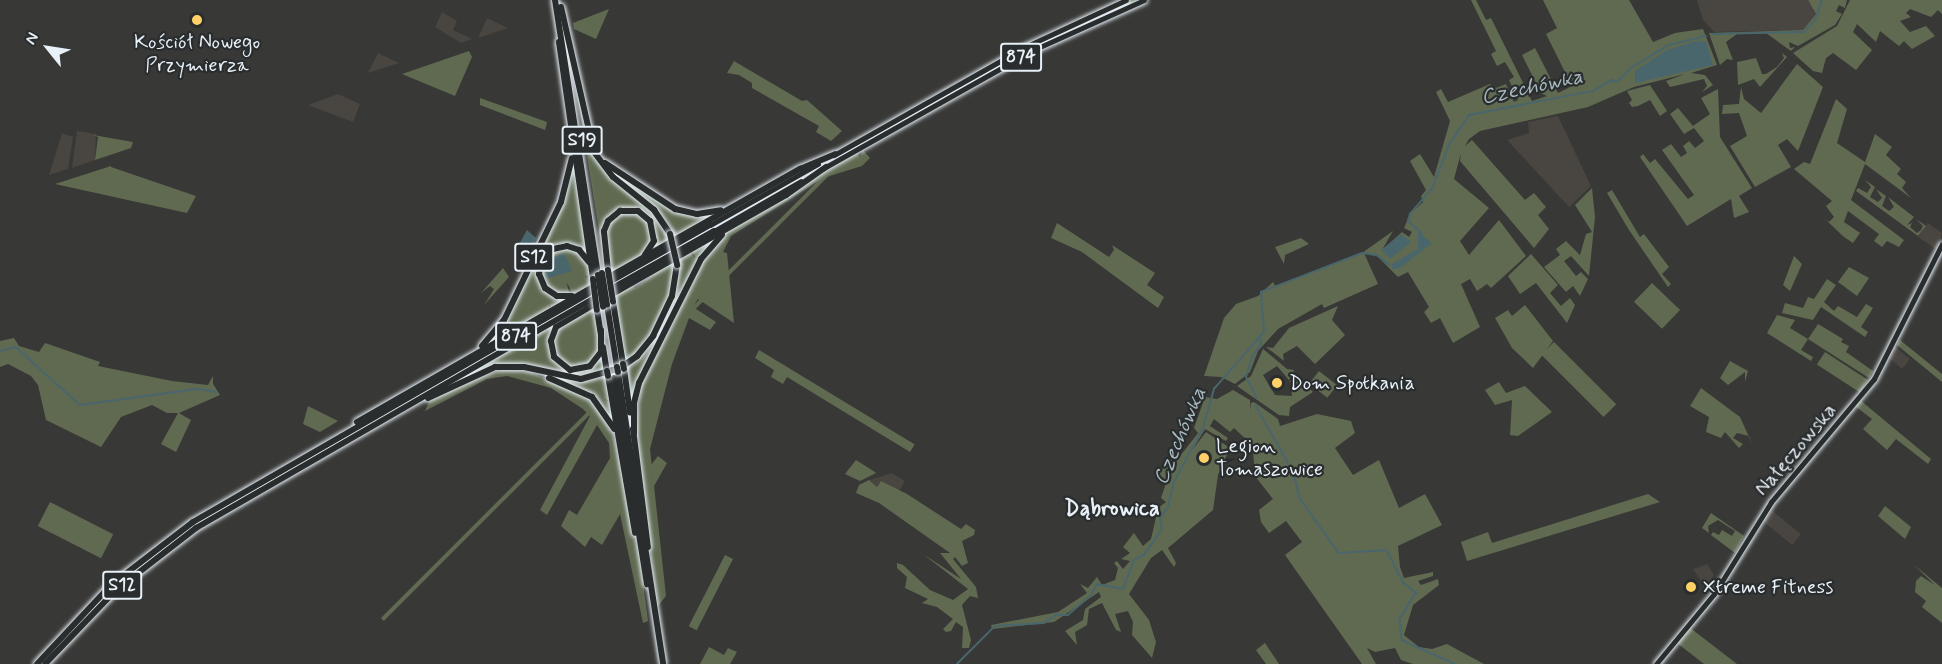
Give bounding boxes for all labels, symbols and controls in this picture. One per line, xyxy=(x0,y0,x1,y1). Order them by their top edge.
marker: Kościół Nowego Przymierza xyxy=(190,13,204,27)
north arrow xyxy=(18,18,78,78)
text: N xyxy=(20,29,44,49)
place label: Kościół Nowego Przymierza xyxy=(134,30,260,77)
road number: 874 xyxy=(1000,42,1042,72)
water label: Czechówka xyxy=(1479,64,1585,110)
road number: S19 xyxy=(561,125,603,155)
road number: S12 xyxy=(513,242,555,272)
road number: 874 xyxy=(495,321,537,351)
place label: Dom Spotkania xyxy=(1289,371,1419,395)
marker: Dom Spotkania xyxy=(1270,376,1284,390)
water label: Czechówka xyxy=(1148,384,1212,488)
street label: Nałęczowska xyxy=(1750,399,1842,501)
place label: Legion Tomaszowice xyxy=(1216,434,1323,481)
marker: Legion Tomaszowice xyxy=(1197,451,1211,465)
district label: Dąbrowica xyxy=(1064,497,1160,523)
road number: S12 xyxy=(101,570,143,600)
place label: Xtreme Fitness xyxy=(1703,575,1836,599)
marker: Xtreme Fitness xyxy=(1684,580,1698,594)

